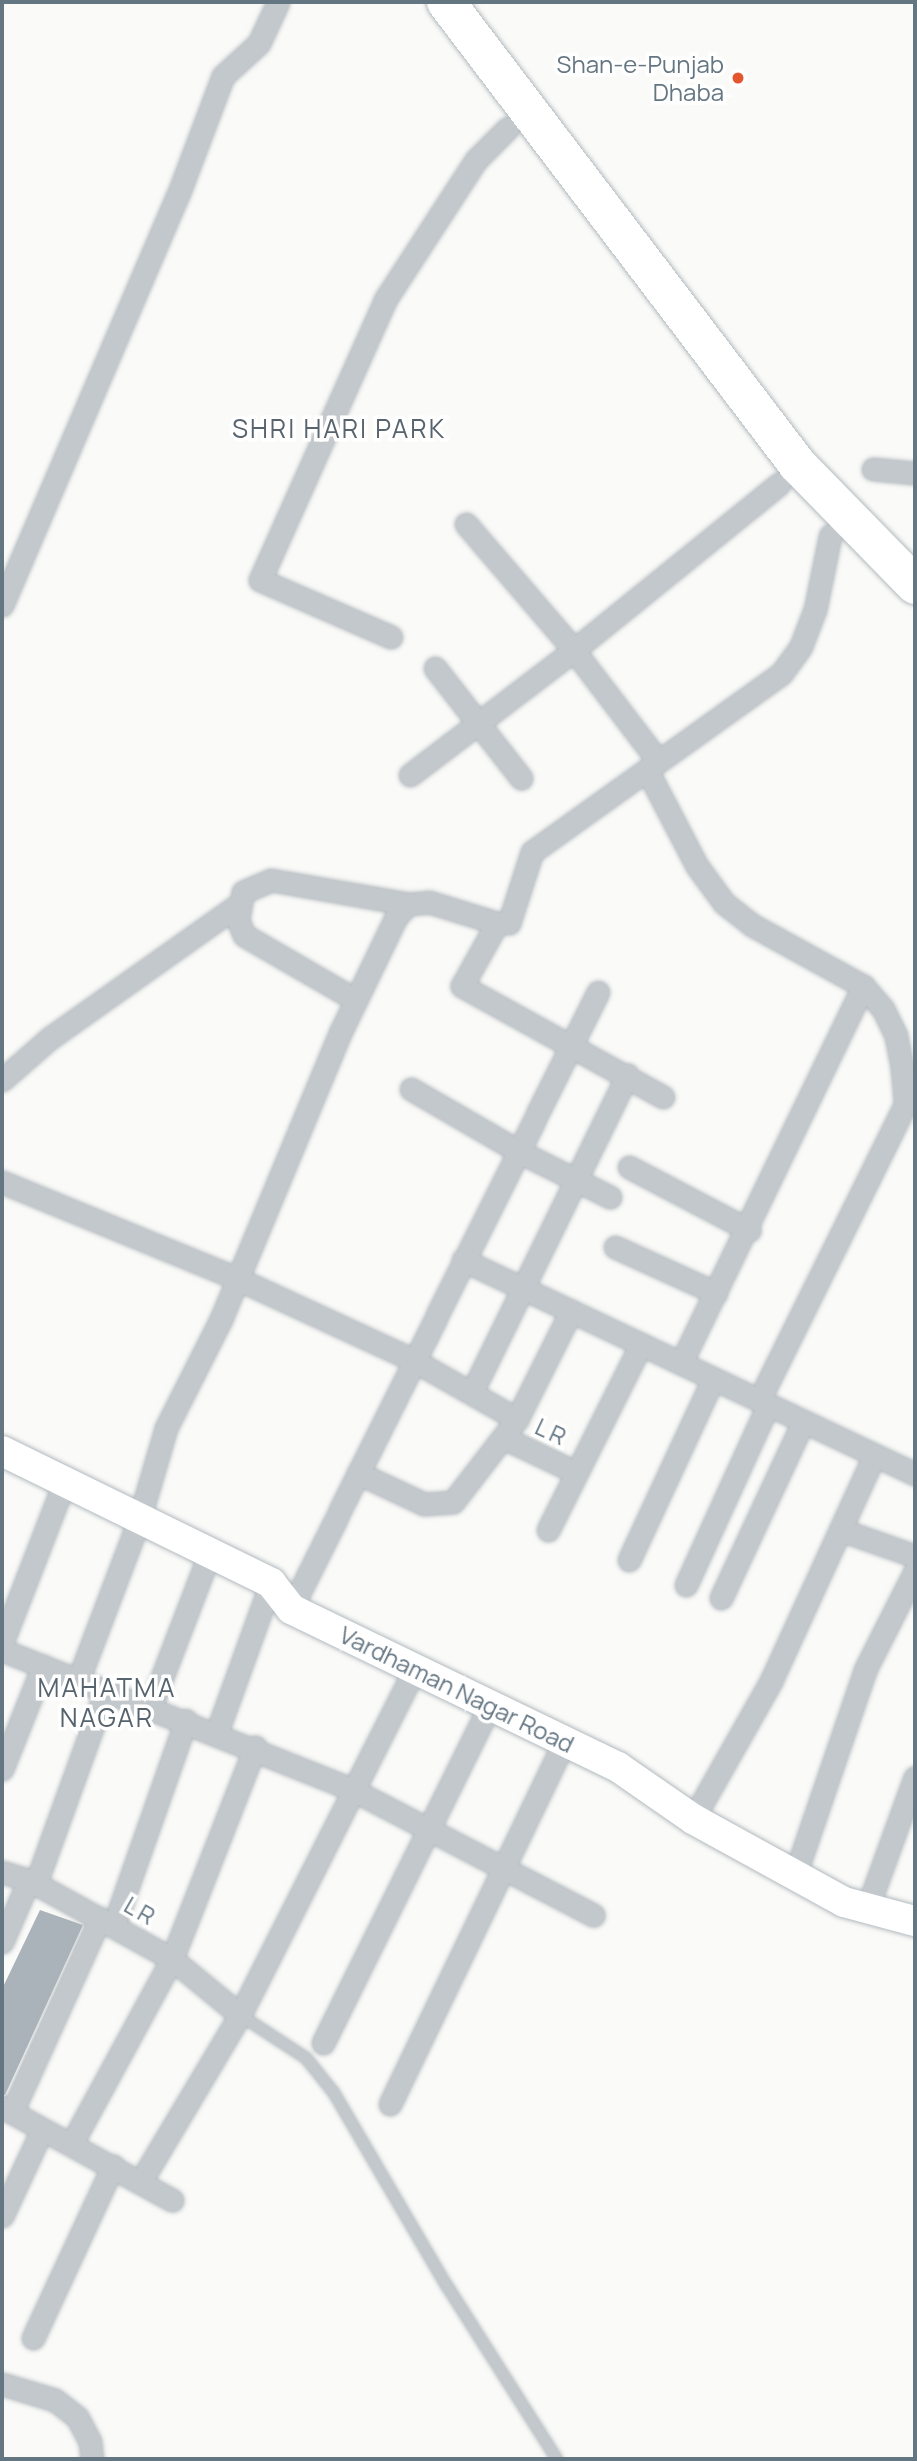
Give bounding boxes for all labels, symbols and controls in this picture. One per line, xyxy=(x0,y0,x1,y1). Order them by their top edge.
place label: Shan-e-Punjab Dhaba xyxy=(557,50,724,106)
marker: Shan-e-Punjab Dhaba xyxy=(730,70,746,86)
district label: SHRI HARI PARK xyxy=(234,413,444,445)
street label: L R xyxy=(530,1411,572,1451)
street label: Vardhaman Nagar Road xyxy=(335,1620,579,1758)
district label: MAHATMA NAGAR xyxy=(38,1672,176,1734)
street label: L R xyxy=(119,1889,161,1931)

